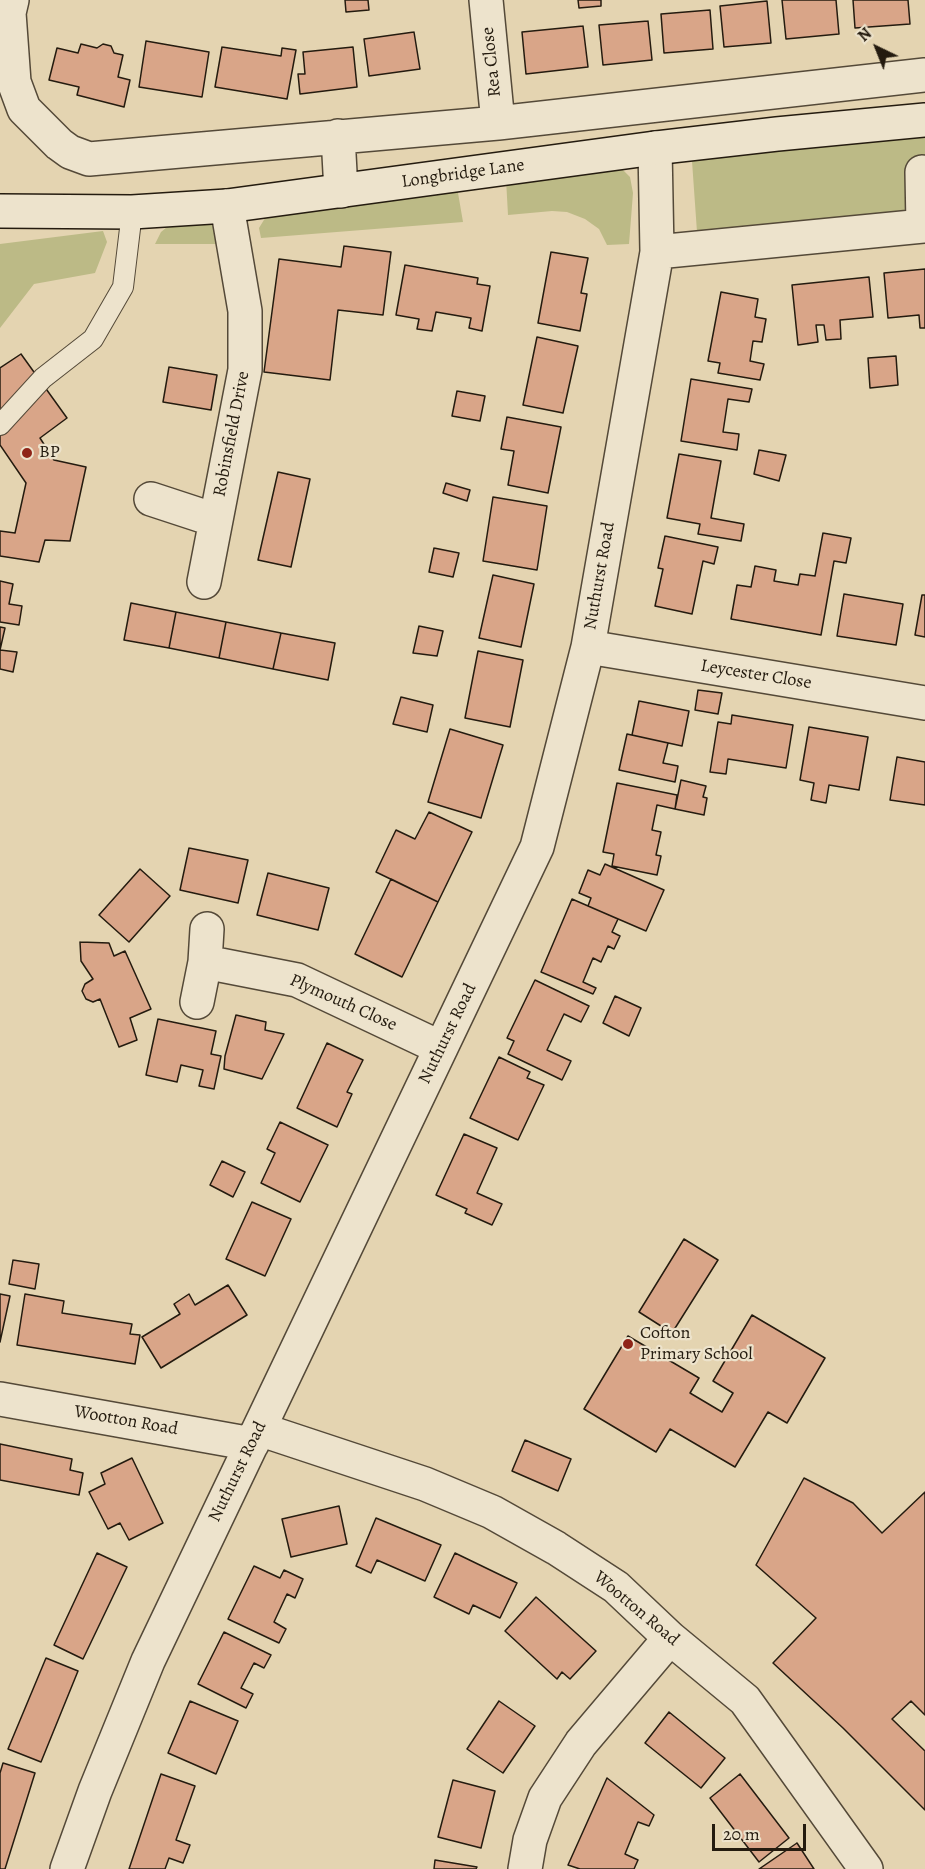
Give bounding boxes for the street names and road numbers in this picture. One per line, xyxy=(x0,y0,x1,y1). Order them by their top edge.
street label: Rea Close xyxy=(478,26,506,98)
street label: Longbridge Lane xyxy=(400,155,526,193)
street label: Robinsfield Drive xyxy=(209,369,255,499)
street label: Nuthurst Road xyxy=(580,520,620,632)
street label: Leycester Close xyxy=(699,656,813,694)
street label: Plymouth Close xyxy=(286,970,400,1036)
street label: Nuthurst Road xyxy=(414,980,482,1088)
street label: Wootton Road xyxy=(72,1401,180,1441)
street label: Nuthurst Road xyxy=(204,1418,272,1526)
street label: Wootton Road xyxy=(589,1567,683,1651)

